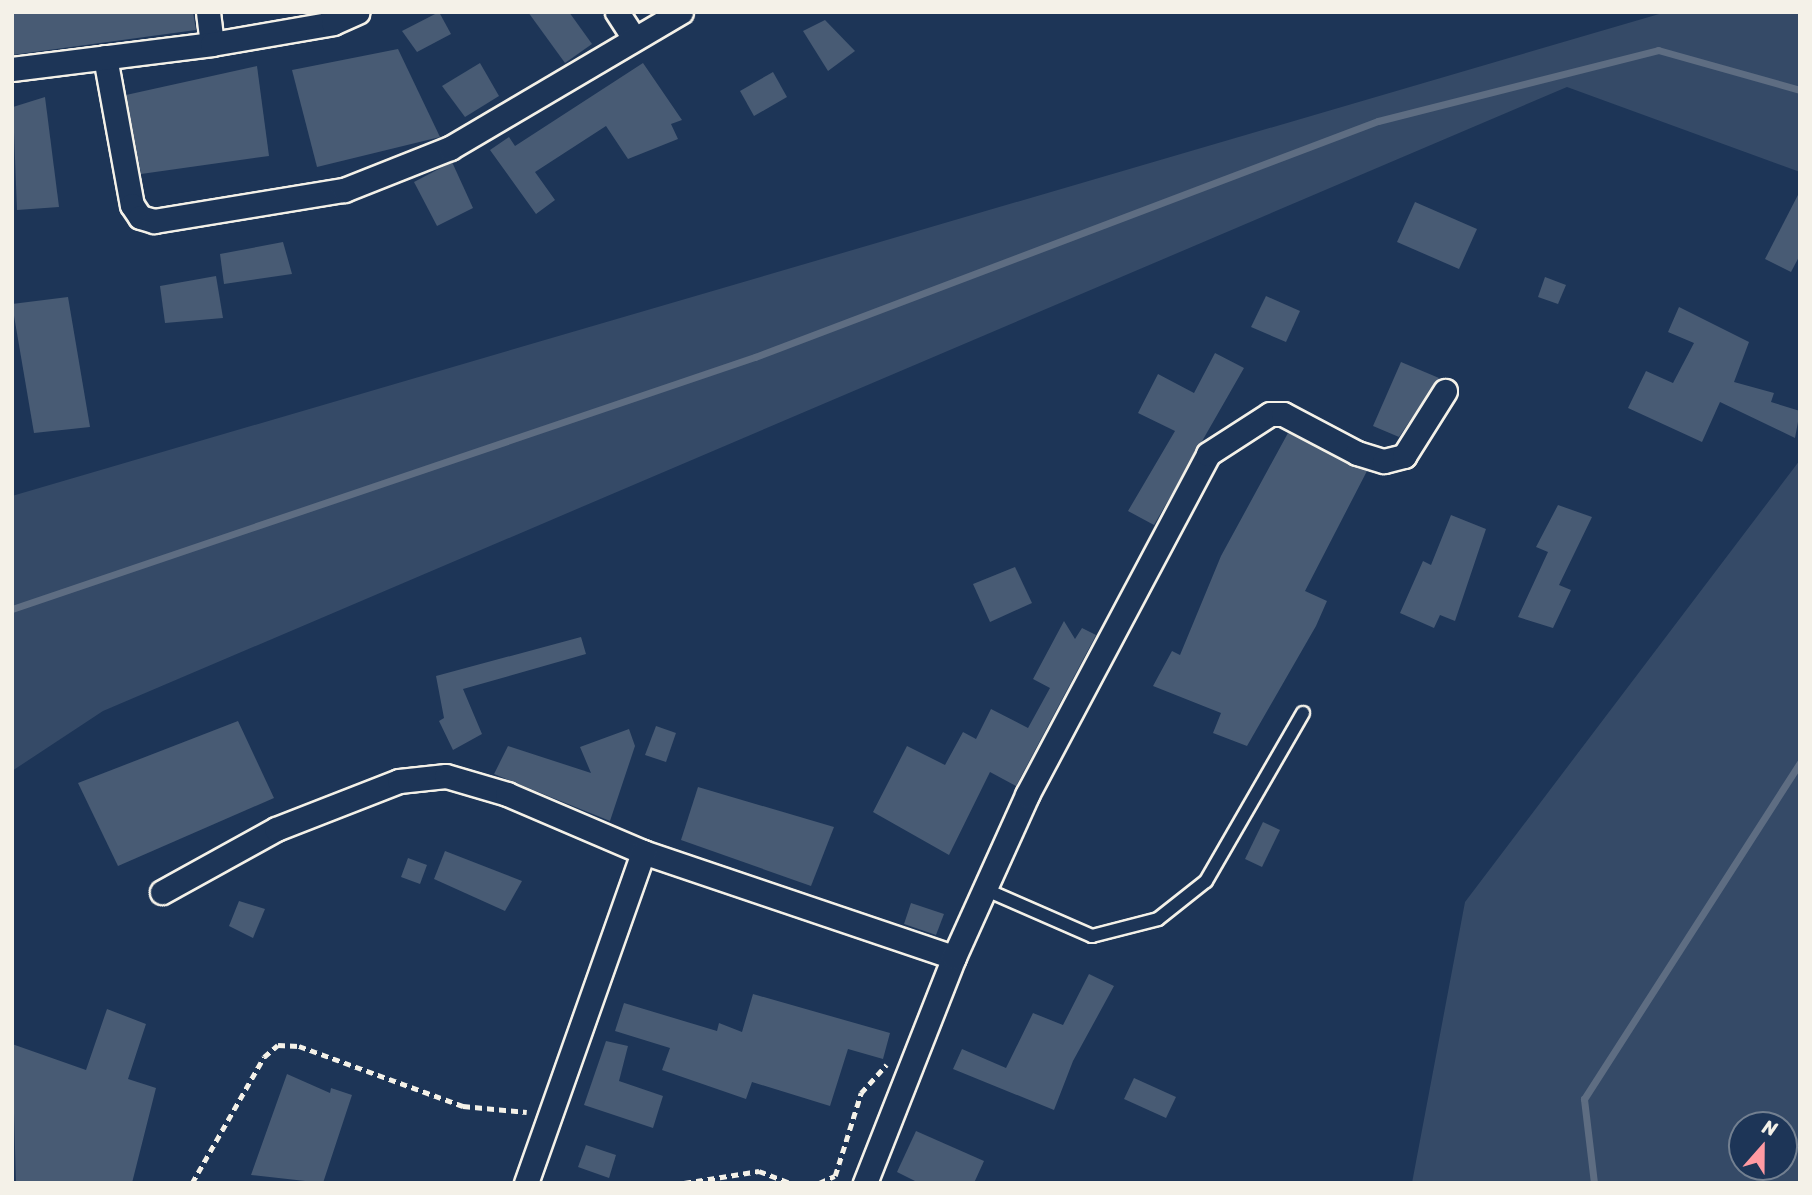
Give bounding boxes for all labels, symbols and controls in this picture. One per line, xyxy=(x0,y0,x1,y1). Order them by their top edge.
text: N xyxy=(1758,1110,1782,1146)
north arrow xyxy=(1728,1111,1798,1181)

